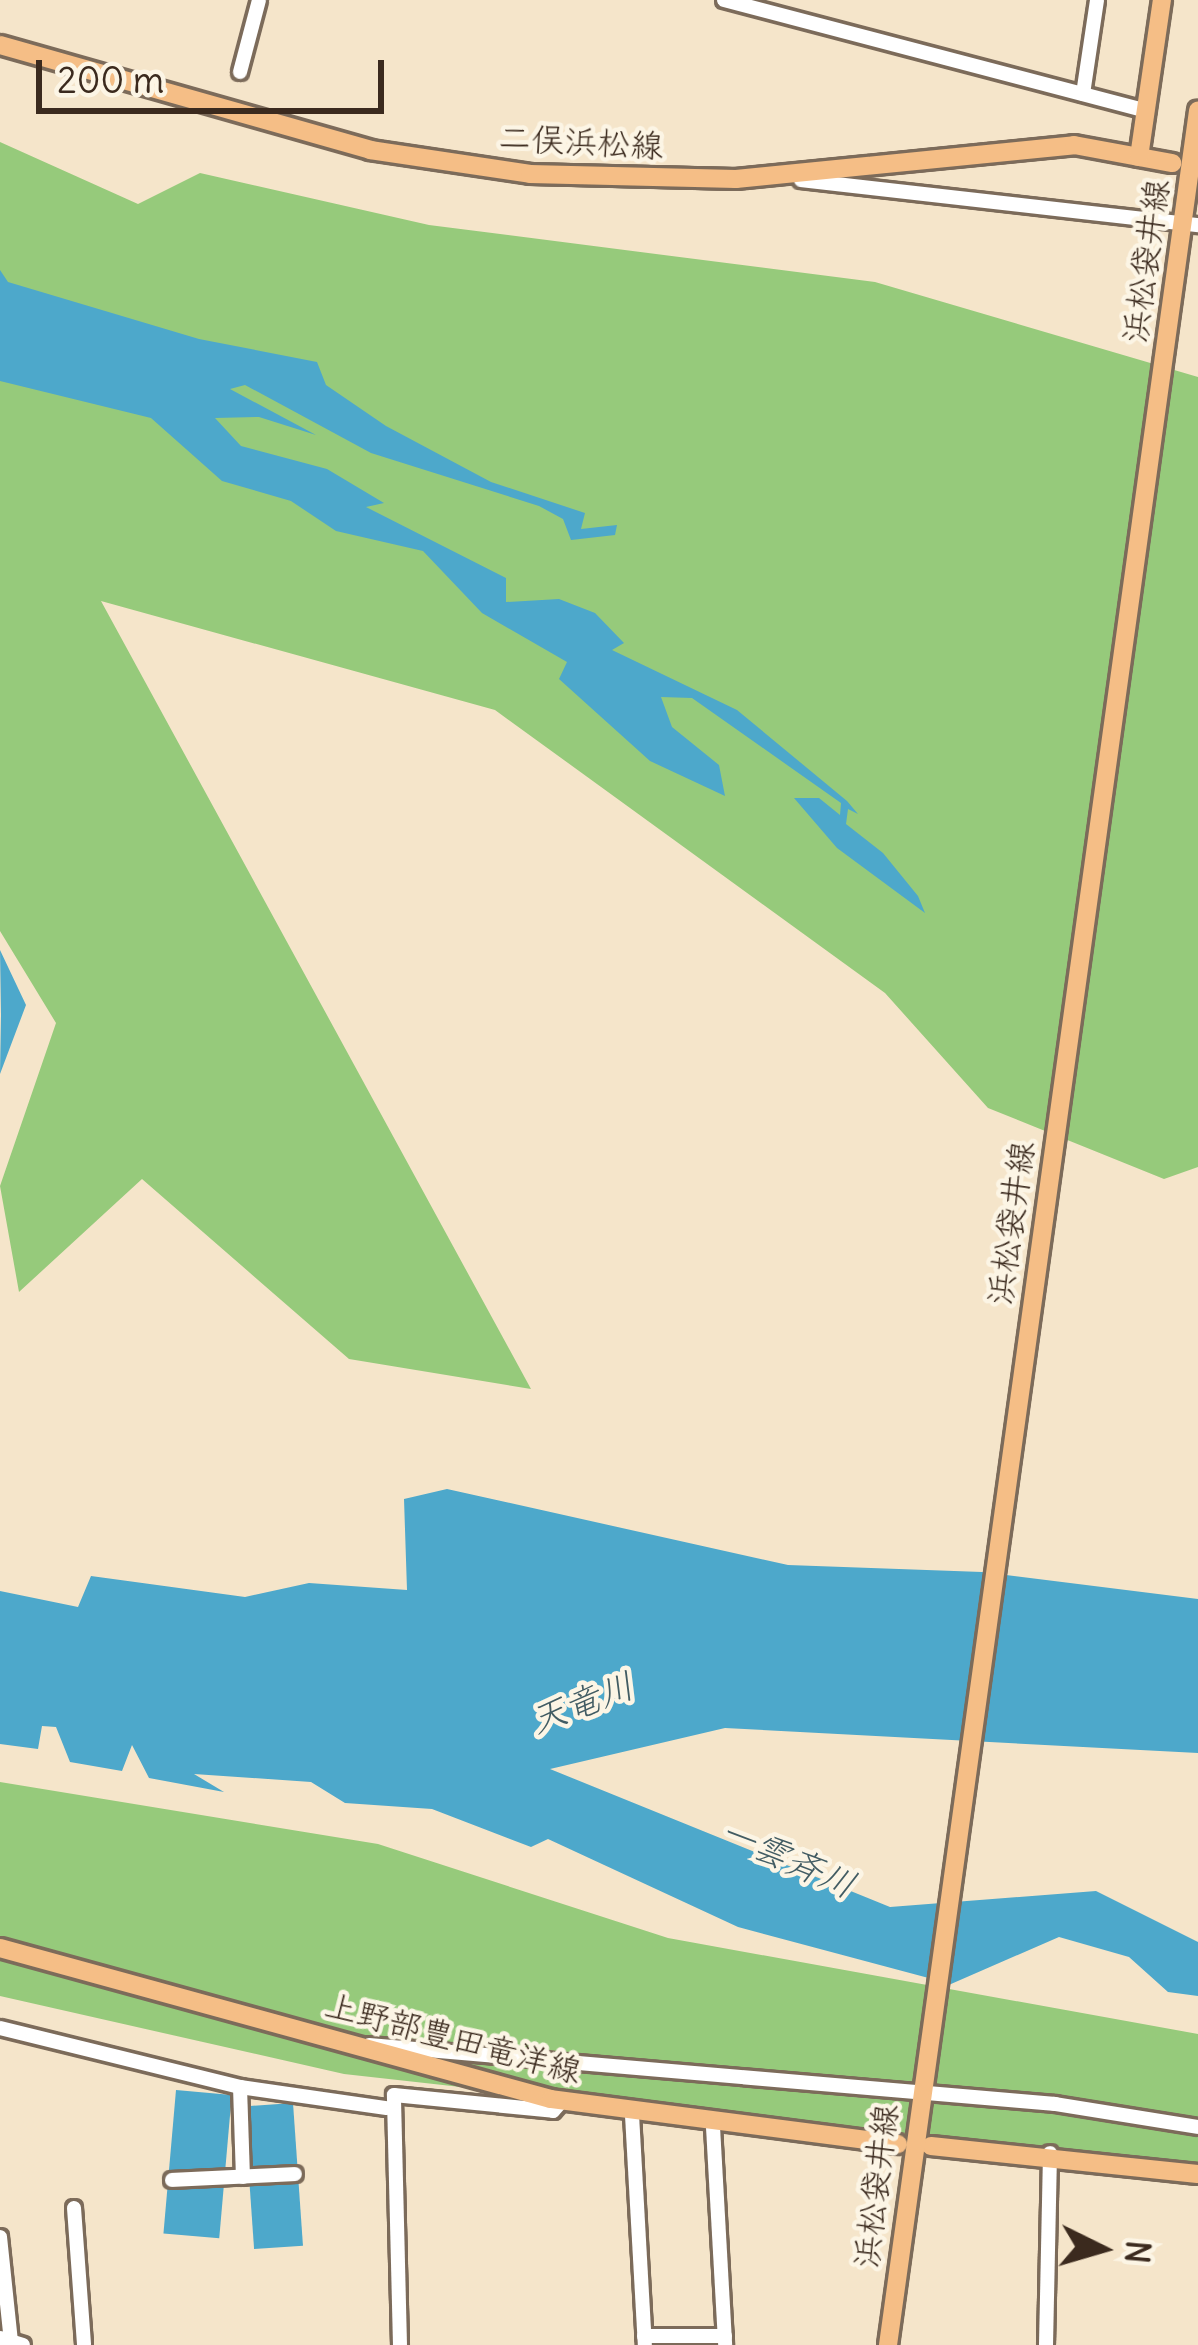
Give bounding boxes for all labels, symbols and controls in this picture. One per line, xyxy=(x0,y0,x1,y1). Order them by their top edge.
scale bar xyxy=(42,36,390,110)
text: 200 m xyxy=(57,58,164,103)
street label: 二俣浜松線 xyxy=(498,118,664,166)
street label: 浜松袋井線 xyxy=(1115,177,1177,345)
street label: 浜松袋井線 xyxy=(980,1139,1042,1307)
water label: 天竜川 xyxy=(524,1663,640,1743)
water label: 一雲斉川 xyxy=(713,1809,863,1907)
street label: 上野部豊田竜洋線 xyxy=(320,1985,586,2091)
street label: 浜松袋井線 xyxy=(846,2102,906,2270)
north arrow xyxy=(1042,2189,1162,2309)
text: N xyxy=(1116,2239,1160,2265)

